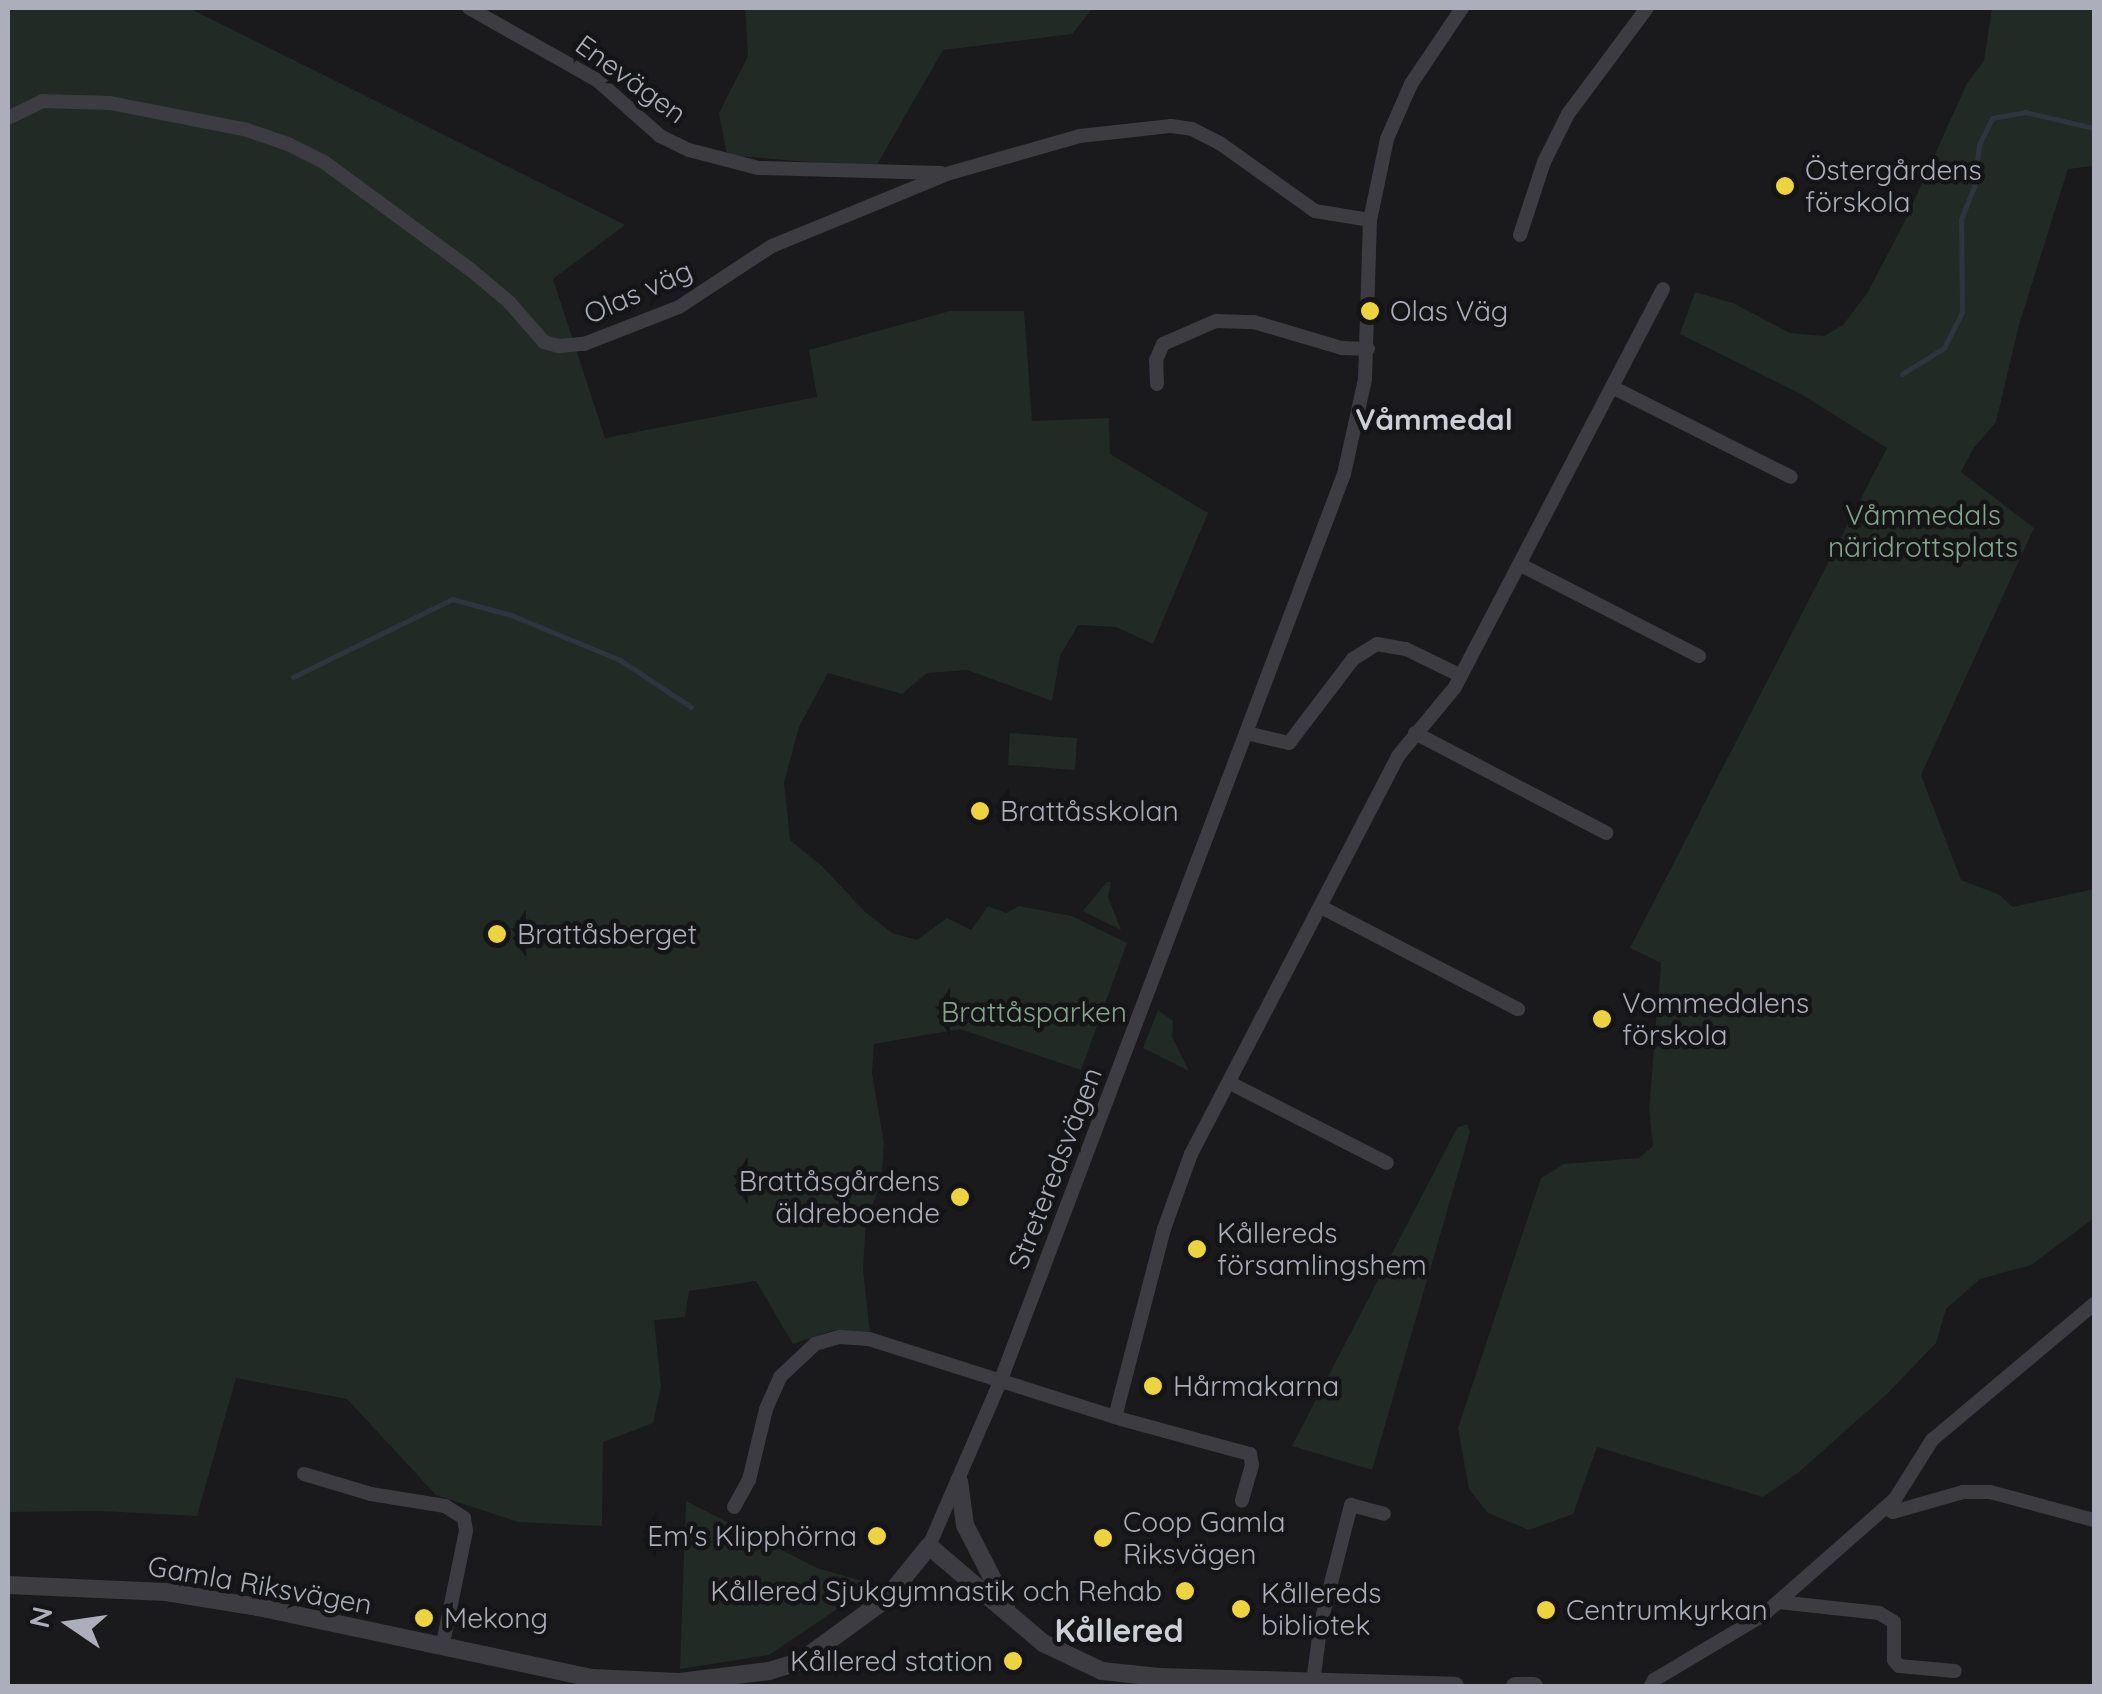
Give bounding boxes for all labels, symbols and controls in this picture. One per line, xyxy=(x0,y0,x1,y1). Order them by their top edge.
street label: Enevägen xyxy=(569,28,693,130)
place label: Östergårdens förskola xyxy=(1805,153,1982,219)
marker: Östergårdens förskola xyxy=(1774,175,1796,197)
street label: Olas väg xyxy=(579,253,697,331)
place label: Olas Väg xyxy=(1390,294,1508,328)
marker: Olas Väg xyxy=(1359,300,1381,322)
district label: Våmmedal xyxy=(1355,401,1513,437)
park label: Våmmedals näridrottsplats xyxy=(1828,498,2018,564)
place label: Brattåsskolan xyxy=(1000,794,1179,828)
marker: Brattåsskolan xyxy=(969,800,991,822)
place label: Brattåsberget xyxy=(517,917,697,951)
marker: Brattåsberget xyxy=(486,923,508,945)
place label: Vommedalens förskola xyxy=(1622,986,1809,1052)
park label: Brattåsparken xyxy=(941,995,1127,1029)
marker: Vommedalens förskola xyxy=(1591,1008,1613,1030)
street label: Streteredsvägen xyxy=(1001,1063,1109,1273)
place label: Brattåsgårdens äldreboende xyxy=(739,1164,940,1230)
marker: Brattåsgårdens äldreboende xyxy=(949,1186,971,1208)
place label: Kållereds församlingshem xyxy=(1217,1216,1427,1282)
marker: Kållereds församlingshem xyxy=(1186,1238,1208,1260)
place label: Hårmakarna xyxy=(1173,1369,1339,1403)
marker: Hårmakarna xyxy=(1142,1375,1164,1397)
place label: Coop Gamla Riksvägen xyxy=(1123,1505,1285,1571)
place label: Em's Klipphörna xyxy=(647,1519,857,1553)
marker: Em's Klipphörna xyxy=(866,1525,888,1547)
marker: Coop Gamla Riksvägen xyxy=(1092,1527,1114,1549)
street label: Gamla Riksvägen xyxy=(145,1549,375,1621)
north arrow xyxy=(20,1574,120,1674)
place label: Kållered Sjukgymnastik och Rehab xyxy=(710,1574,1162,1608)
place label: Kållereds bibliotek xyxy=(1261,1576,1381,1642)
marker: Kållered Sjukgymnastik och Rehab xyxy=(1172,1578,1198,1604)
place label: Centrumkyrkan xyxy=(1566,1593,1768,1627)
marker: Kållereds bibliotek xyxy=(1230,1598,1252,1620)
marker: Centrumkyrkan xyxy=(1535,1599,1557,1621)
place label: Mekong xyxy=(444,1601,548,1635)
text: N xyxy=(21,1603,60,1631)
marker: Mekong xyxy=(413,1607,435,1629)
district label: Kållered xyxy=(1054,1611,1184,1649)
place label: Kållered station xyxy=(790,1644,993,1678)
marker: Kållered station xyxy=(1002,1650,1024,1672)

